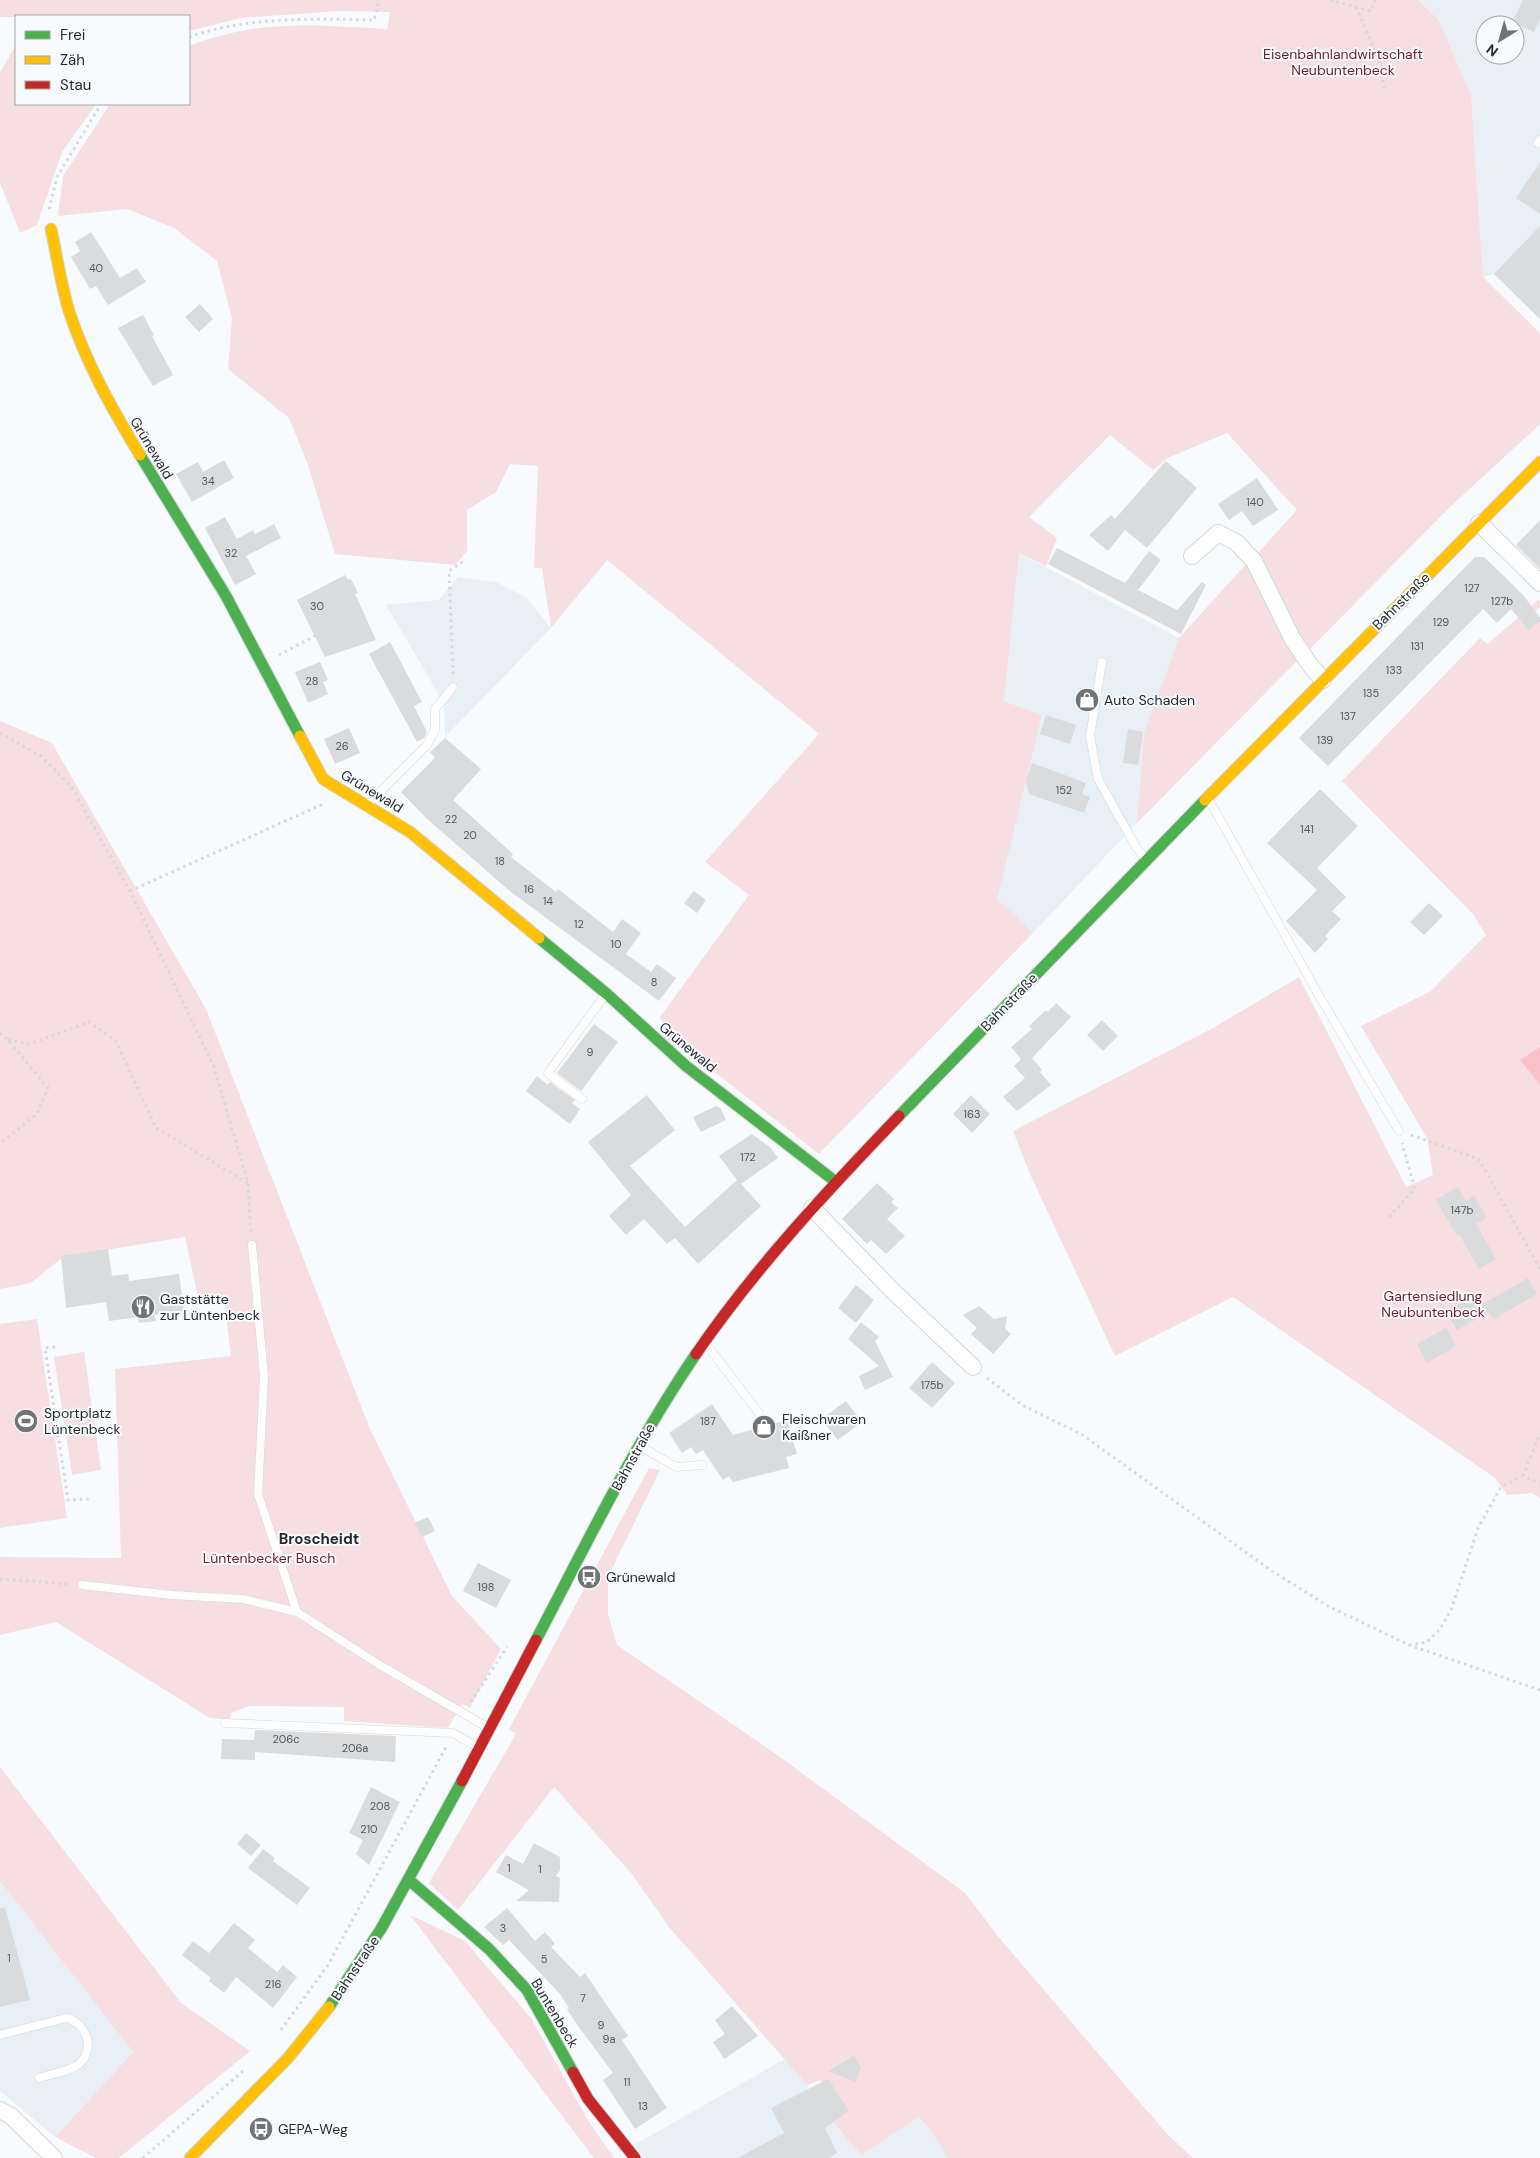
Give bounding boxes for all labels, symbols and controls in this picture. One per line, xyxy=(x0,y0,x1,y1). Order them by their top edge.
legend xyxy=(15,15,190,105)
north arrow xyxy=(1475,15,1525,65)
text: Frei xyxy=(60,25,85,45)
text: N xyxy=(1483,40,1502,61)
park label: Eisenbahnlandwirtschaft Neubuntenbeck xyxy=(1263,45,1423,79)
text: Zäh xyxy=(60,50,85,70)
text: Stau xyxy=(60,75,91,95)
house number: 40 xyxy=(89,261,103,275)
street label: Grünewald xyxy=(126,414,178,482)
house number: 34 xyxy=(201,474,215,488)
house number: 140 xyxy=(1246,495,1264,509)
house number: 32 xyxy=(225,546,237,560)
street label: Bahnstraße xyxy=(1368,568,1434,634)
house number: 127 xyxy=(1464,581,1480,595)
house number: 127b xyxy=(1491,594,1513,608)
house number: 30 xyxy=(310,599,324,613)
house number: 129 xyxy=(1433,615,1449,629)
house number: 131 xyxy=(1410,639,1424,653)
house number: 133 xyxy=(1386,663,1402,677)
house number: 28 xyxy=(306,674,318,688)
house number: 135 xyxy=(1363,686,1380,700)
shop icon: Auto Schaden xyxy=(1074,687,1100,713)
place label: Auto Schaden xyxy=(1104,691,1195,709)
house number: 137 xyxy=(1340,709,1356,723)
house number: 139 xyxy=(1317,733,1333,747)
house number: 26 xyxy=(335,739,349,753)
street label: Grünewald xyxy=(338,765,406,817)
house number: 152 xyxy=(1056,783,1072,797)
house number: 22 xyxy=(445,812,457,826)
house number: 141 xyxy=(1300,822,1314,836)
house number: 20 xyxy=(463,828,477,842)
house number: 18 xyxy=(495,854,505,868)
house number: 16 xyxy=(524,882,534,896)
house number: 14 xyxy=(543,894,553,908)
house number: 12 xyxy=(574,917,584,931)
house number: 10 xyxy=(611,937,621,951)
street label: Bahnstraße xyxy=(977,969,1041,1035)
house number: 8 xyxy=(651,975,657,989)
street label: Grünewald xyxy=(656,1018,720,1076)
house number: 9 xyxy=(587,1045,594,1059)
house number: 163 xyxy=(964,1107,980,1121)
house number: 172 xyxy=(740,1150,756,1164)
house number: 147b xyxy=(1451,1203,1474,1217)
park label: Gartensiedlung Neubuntenbeck xyxy=(1381,1287,1485,1321)
place label: Gaststätte zur Lüntenbeck xyxy=(160,1290,260,1324)
restaurant icon: Gaststätte zur Lüntenbeck xyxy=(130,1294,156,1320)
house number: 175b xyxy=(921,1378,943,1392)
place label: Sportplatz Lüntenbeck xyxy=(44,1404,121,1438)
sports icon: Sportplatz Lüntenbeck xyxy=(13,1408,39,1434)
place label: Fleischwaren Kaißner xyxy=(782,1410,866,1444)
house number: 187 xyxy=(700,1414,716,1428)
shop icon: Fleischwaren Kaißner xyxy=(751,1414,777,1440)
street label: Bahnstraße xyxy=(607,1420,659,1494)
district label: Broscheidt xyxy=(279,1529,359,1549)
park label: Lüntenbecker Busch xyxy=(203,1549,335,1567)
bus stop icon: Grünewald xyxy=(576,1564,602,1590)
place label: Grünewald xyxy=(606,1568,675,1586)
house number: 198 xyxy=(478,1580,494,1594)
house number: 206c xyxy=(273,1732,299,1746)
house number: 206a xyxy=(342,1741,368,1755)
house number: 208 xyxy=(370,1799,390,1813)
house number: 210 xyxy=(360,1822,378,1836)
house number: 1 xyxy=(507,1861,511,1875)
house number: 1 xyxy=(538,1862,542,1876)
house number: 3 xyxy=(500,1921,506,1935)
street label: Bahnstraße xyxy=(327,1932,383,2004)
house number: 1 xyxy=(7,1951,11,1965)
house number: 5 xyxy=(541,1952,548,1966)
street label: Buntenbeck xyxy=(527,1975,583,2051)
house number: 216 xyxy=(265,1977,281,1991)
house number: 7 xyxy=(580,1991,586,2005)
house number: 9 xyxy=(598,2018,605,2032)
house number: 9a xyxy=(603,2032,615,2046)
house number: 11 xyxy=(624,2075,630,2089)
house number: 13 xyxy=(638,2099,648,2113)
bus stop icon: GEPA-Weg xyxy=(248,2116,274,2142)
place label: GEPA-Weg xyxy=(278,2120,348,2138)

